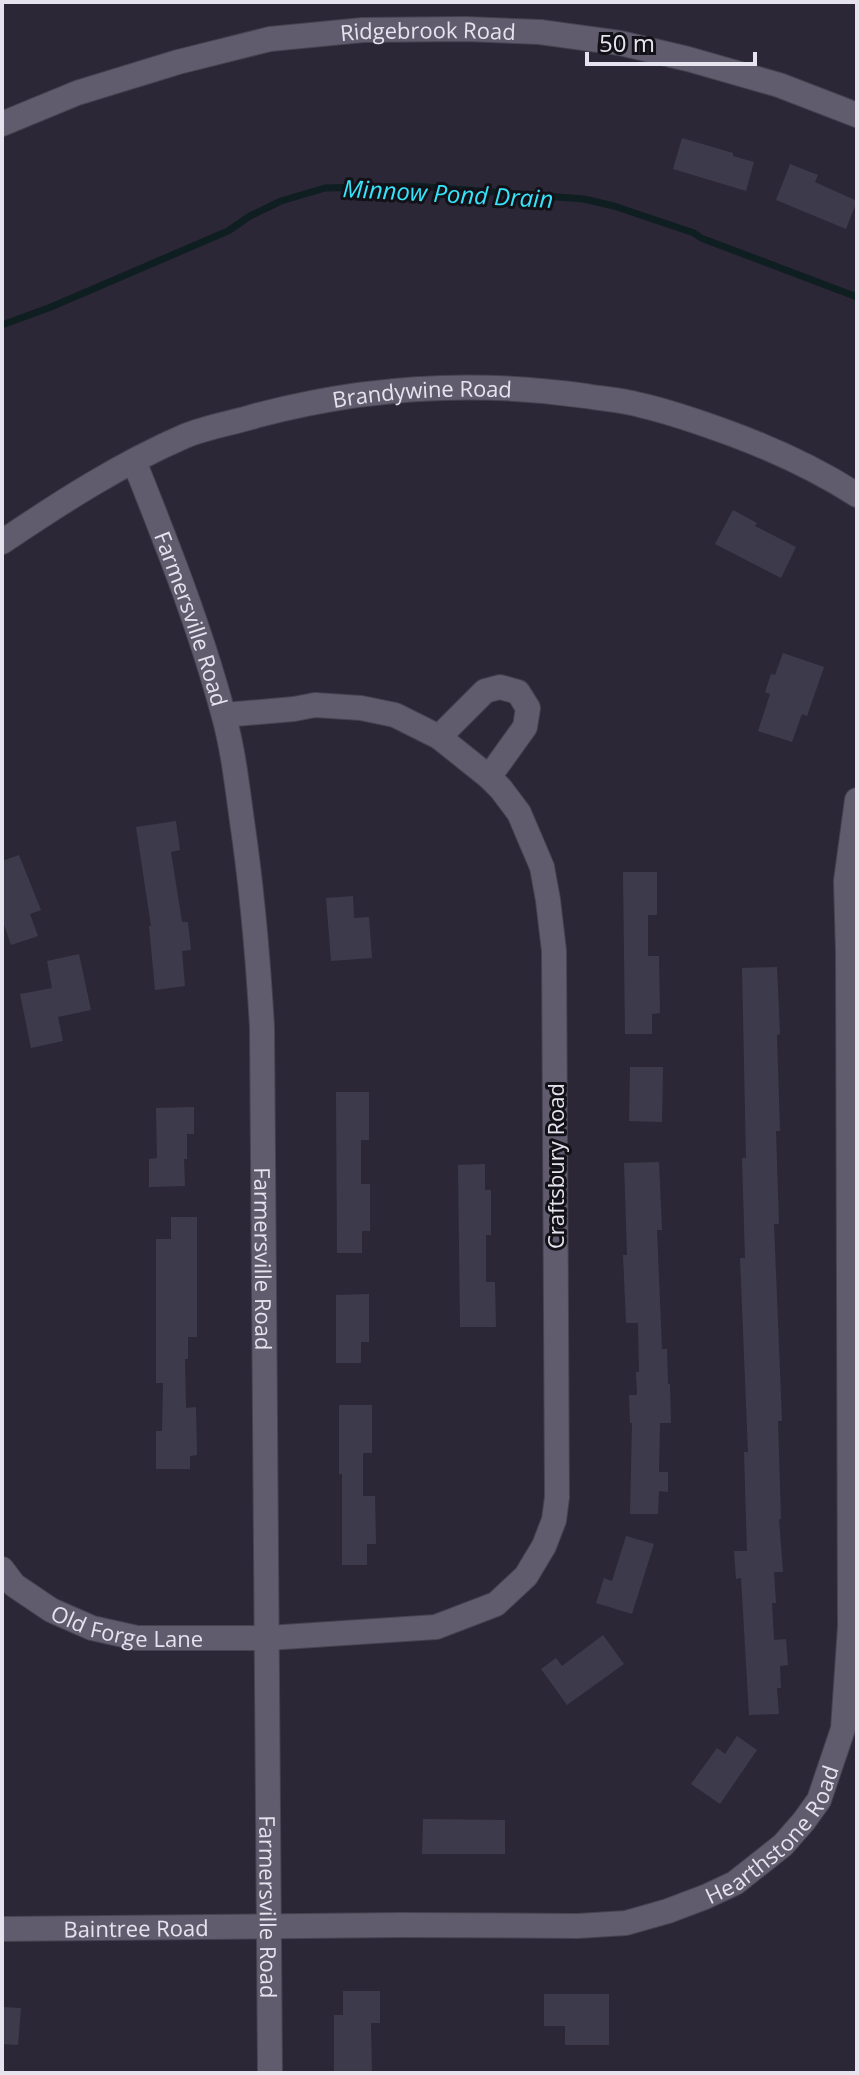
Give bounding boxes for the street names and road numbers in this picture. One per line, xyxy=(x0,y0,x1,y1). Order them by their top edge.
street label: Ridgebrook Road xyxy=(339,14,516,47)
street label: Brandywine Road xyxy=(330,373,513,414)
street label: Farmersville Road xyxy=(148,527,235,709)
street label: Craftsbury Road xyxy=(540,1083,570,1249)
street label: Farmersville Road xyxy=(248,1167,279,1350)
street label: Old Forge Lane xyxy=(47,1597,203,1653)
street label: Hearthstone Road xyxy=(700,1761,845,1910)
street label: Farmersville Road xyxy=(253,1815,284,1998)
street label: Baintree Road xyxy=(63,1912,209,1943)

